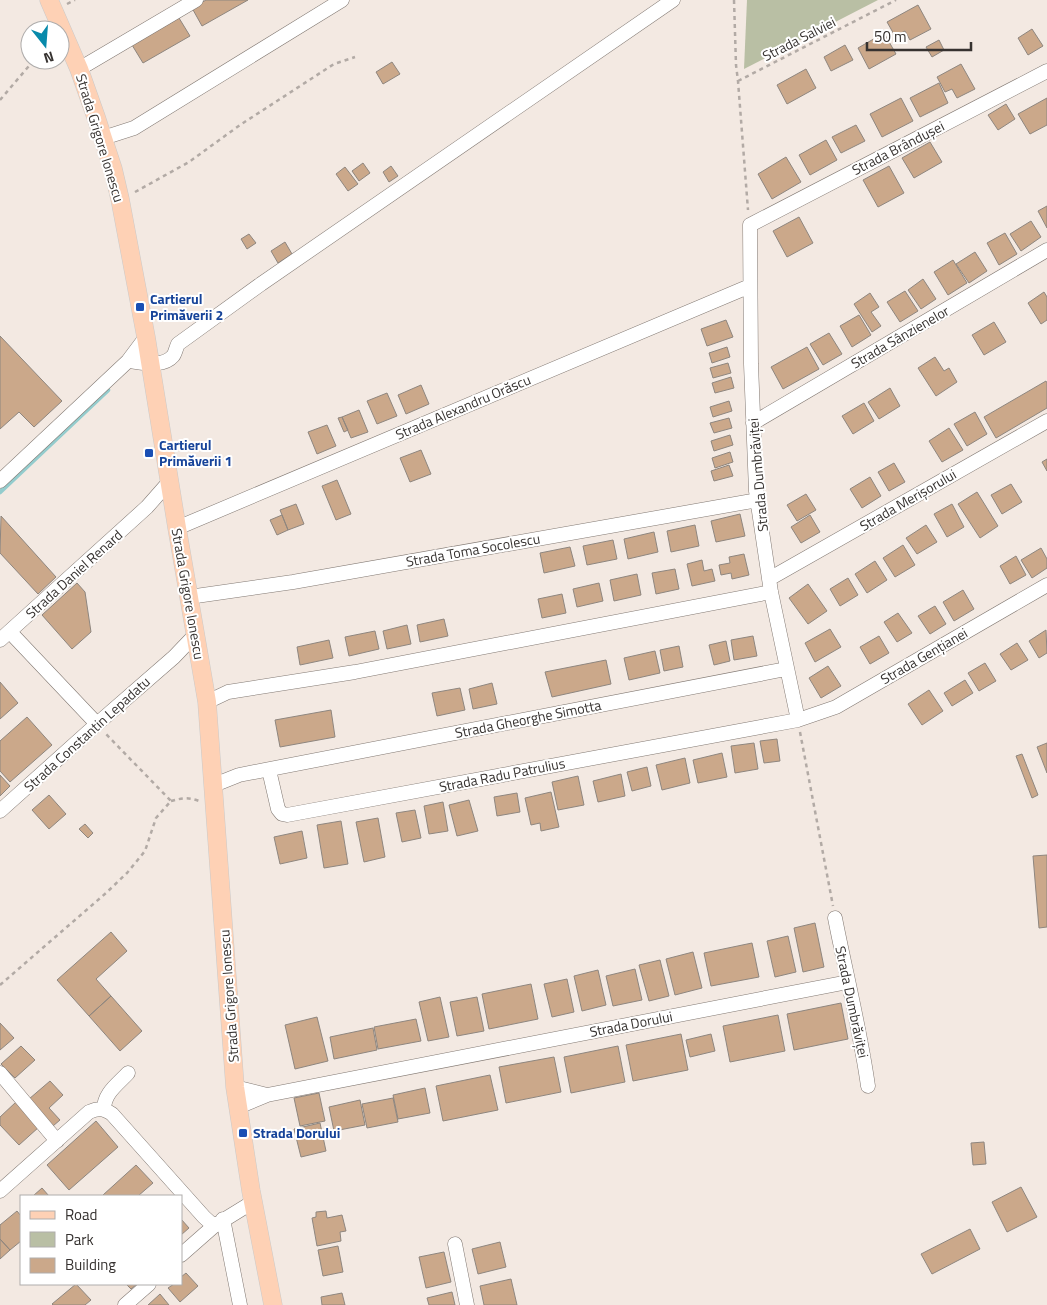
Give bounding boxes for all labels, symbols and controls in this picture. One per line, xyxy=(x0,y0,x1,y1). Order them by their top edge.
street label: Strada Salviei xyxy=(759,11,839,66)
north arrow xyxy=(20,20,70,70)
scale bar xyxy=(867,20,971,52)
text: 50 m xyxy=(874,25,907,48)
text: N xyxy=(41,46,57,69)
street label: Strada Grigore Ionescu xyxy=(71,71,130,205)
street label: Strada Brândușei xyxy=(848,115,948,180)
place label: Cartierul Primăverii 2 xyxy=(150,288,223,325)
street label: Strada Sânzienelor xyxy=(847,300,953,373)
marker: Cartierul Primăverii 2 xyxy=(134,301,146,313)
street label: Strada Alexandru Orăscu xyxy=(392,369,534,445)
street label: Strada Dumbrăviței xyxy=(742,417,773,533)
place label: Cartierul Primăverii 1 xyxy=(159,434,232,471)
marker: Cartierul Primăverii 1 xyxy=(143,447,155,459)
street label: Strada Merișorului xyxy=(856,463,960,536)
street label: Strada Daniel Renard xyxy=(21,524,127,623)
street label: Strada Grigore Ionescu xyxy=(167,527,210,661)
street label: Strada Toma Socolescu xyxy=(404,527,542,572)
street label: Strada Gențianei xyxy=(876,622,971,689)
street label: Strada Constantin Lepadatu xyxy=(19,671,154,796)
street label: Strada Gheorghe Simotta xyxy=(453,694,603,743)
street label: Strada Radu Patrulius xyxy=(437,752,567,797)
street label: Strada Grigore Ionescu xyxy=(213,929,244,1063)
street label: Strada Dumbrăviței xyxy=(830,944,875,1060)
street label: Strada Dorului xyxy=(588,1005,674,1042)
place label: Strada Dorului xyxy=(253,1122,340,1143)
marker: Strada Dorului xyxy=(237,1127,249,1139)
legend xyxy=(20,1195,182,1285)
text: Road xyxy=(65,1203,97,1226)
text: Park xyxy=(65,1228,94,1251)
text: Building xyxy=(65,1253,116,1276)

